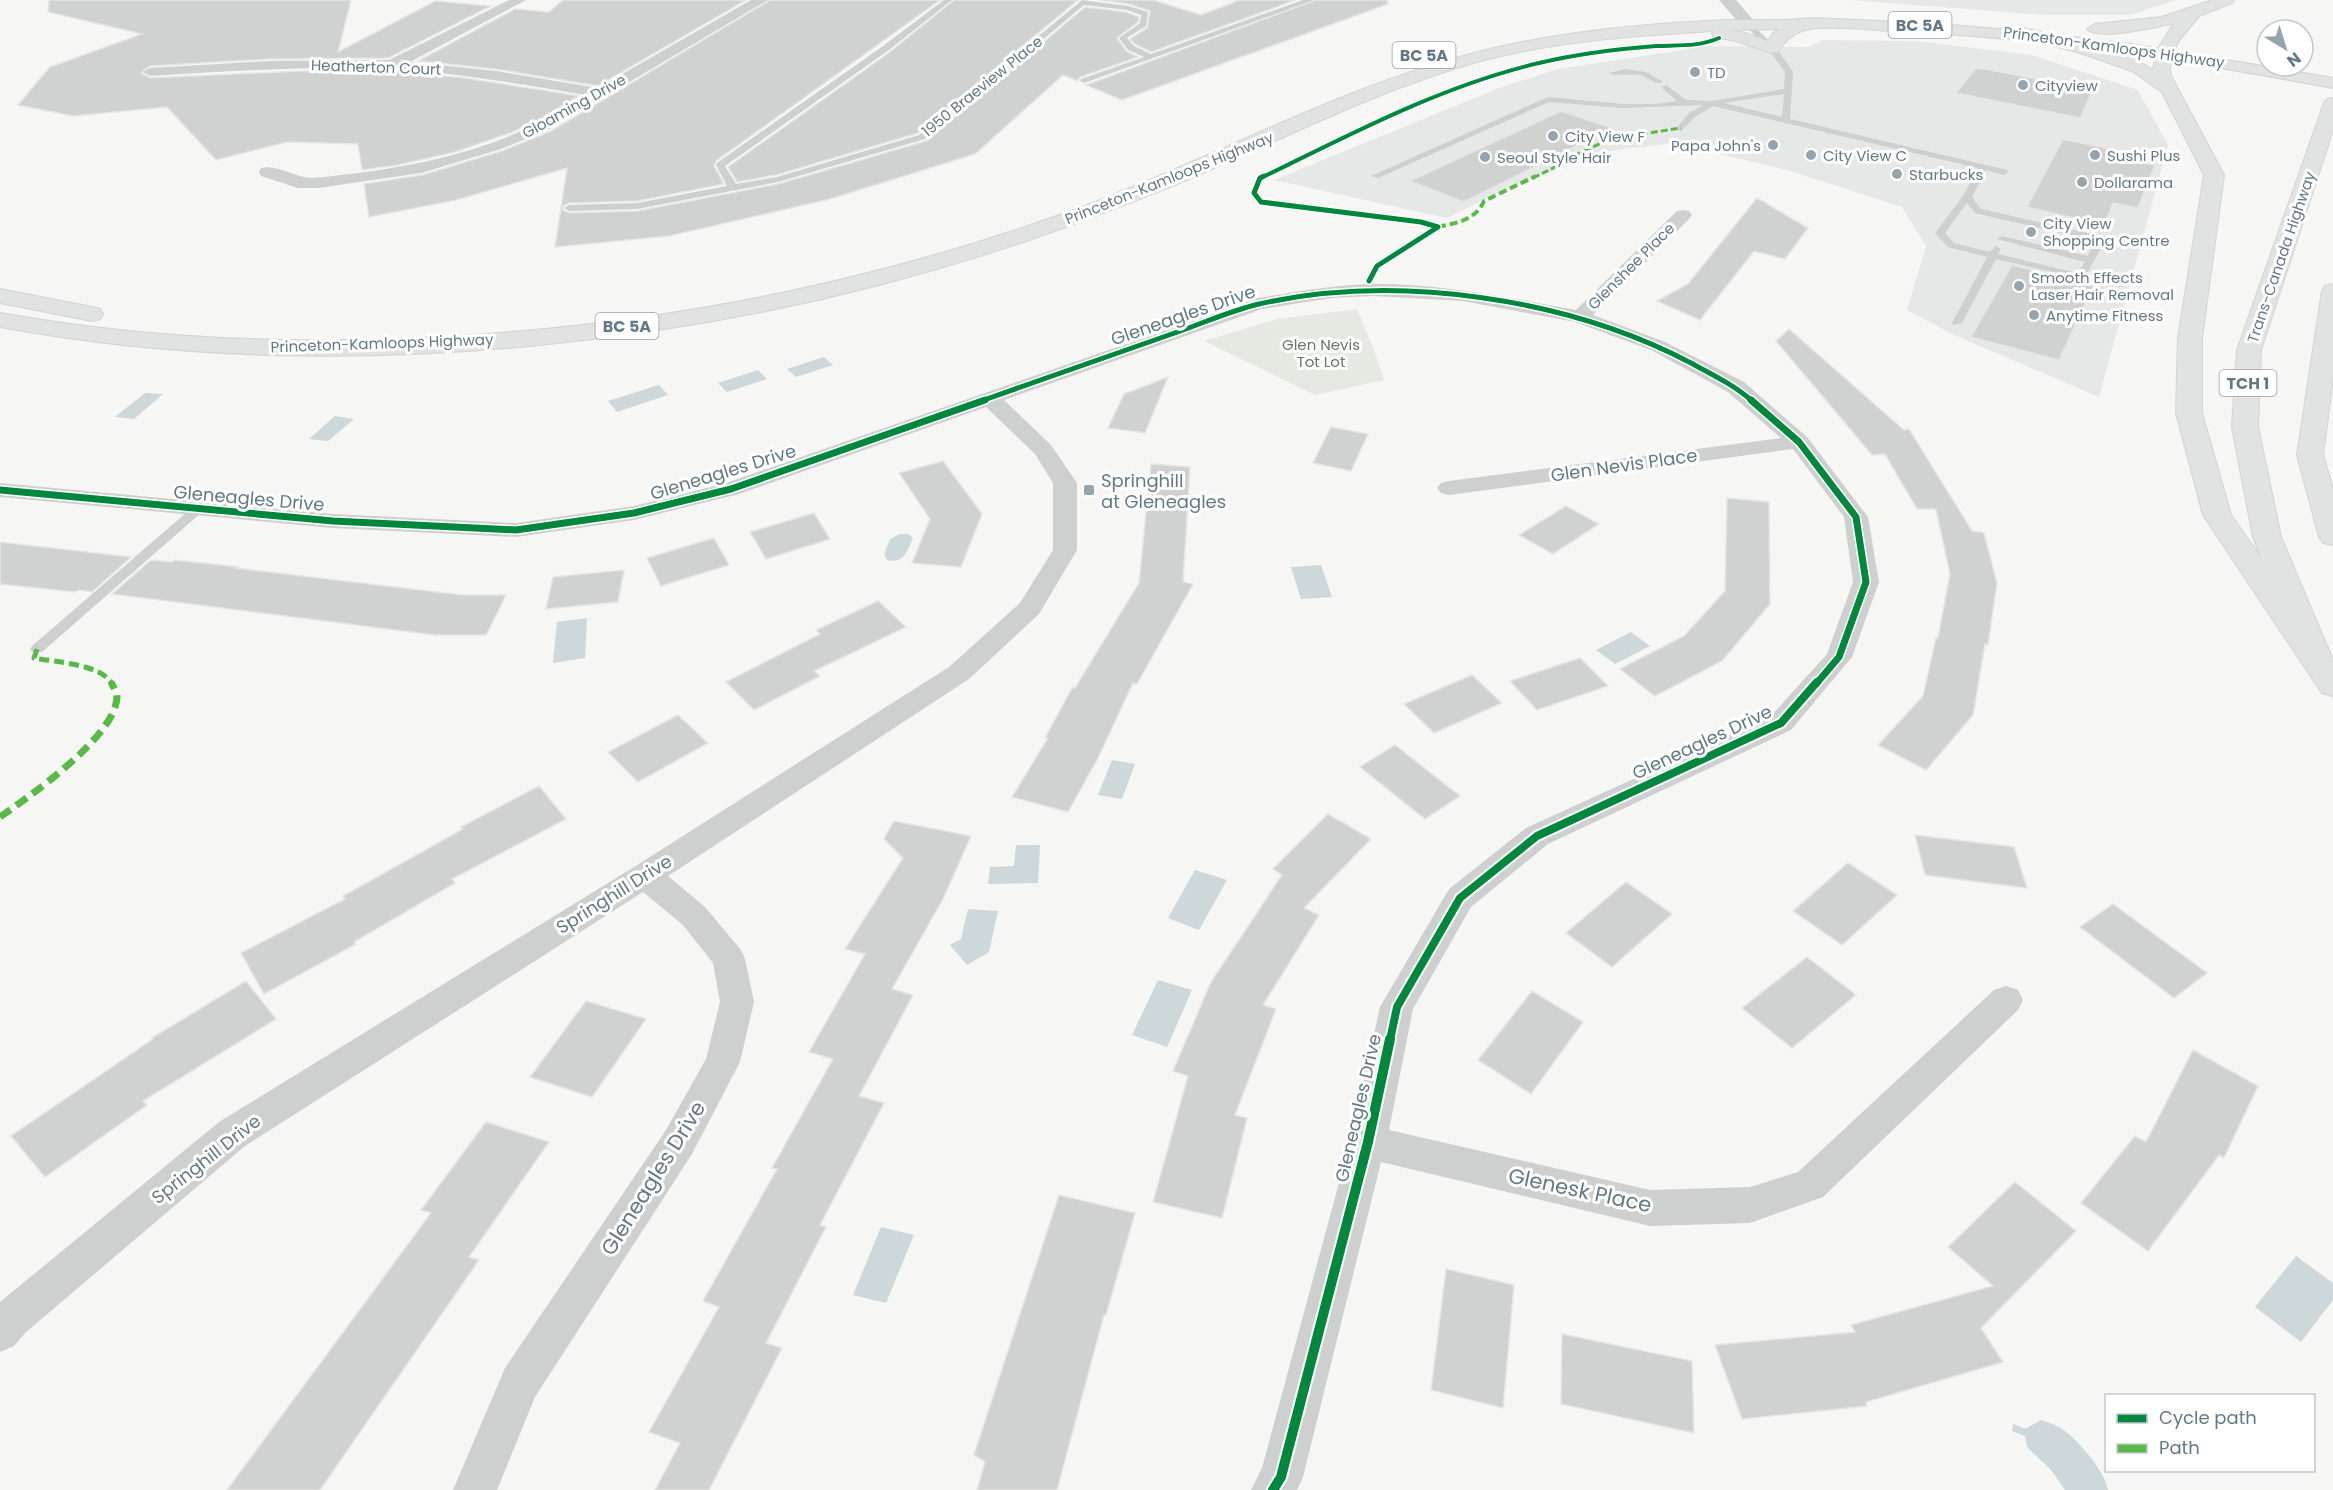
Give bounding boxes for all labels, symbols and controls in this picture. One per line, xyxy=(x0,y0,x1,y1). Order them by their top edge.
road number: BC 5A xyxy=(1888,12,1952,38)
north arrow xyxy=(2255,18,2315,78)
street label: Princeton-Kamloops Highway xyxy=(2002,21,2226,73)
street label: 1950 Braeview Place xyxy=(917,31,1047,141)
road number: BC 5A xyxy=(1392,42,1456,68)
text: N xyxy=(2282,47,2306,72)
street label: Heatherton Court xyxy=(311,54,441,80)
place label: TD xyxy=(1707,62,1726,83)
marker: TD xyxy=(1688,65,1702,79)
street label: Gloaming Drive xyxy=(518,69,630,143)
place label: Cityview xyxy=(2035,75,2099,96)
marker: Cityview xyxy=(2016,78,2030,92)
street label: Princeton-Kamloops Highway xyxy=(1062,126,1277,230)
place label: City View F xyxy=(1565,126,1646,147)
marker: City View F xyxy=(1546,129,1560,143)
place label: Papa John's xyxy=(1671,135,1761,156)
marker: Papa John's xyxy=(1766,138,1780,152)
place label: City View C xyxy=(1823,145,1907,166)
place label: Sushi Plus xyxy=(2107,145,2181,166)
place label: Seoul Style Hair xyxy=(1497,147,1612,168)
marker: City View C xyxy=(1804,148,1818,162)
marker: Sushi Plus xyxy=(2088,148,2102,162)
marker: Seoul Style Hair xyxy=(1478,150,1492,164)
place label: Starbucks xyxy=(1909,164,1984,185)
marker: Starbucks xyxy=(1890,167,1904,181)
street label: Trans-Canada Highway xyxy=(2242,168,2320,346)
place label: Dollarama xyxy=(2094,172,2173,193)
marker: Dollarama xyxy=(2075,175,2089,189)
place label: City View Shopping Centre xyxy=(2043,213,2170,251)
street label: Glenshee Place xyxy=(1583,218,1679,314)
marker: City View Shopping Centre xyxy=(2024,225,2038,239)
place label: Smooth Effects Laser Hair Removal xyxy=(2031,267,2174,305)
street label: Gleneagles Drive xyxy=(1107,279,1259,351)
marker: Smooth Effects Laser Hair Removal xyxy=(2012,279,2026,293)
place label: Anytime Fitness xyxy=(2046,305,2164,326)
marker: Anytime Fitness xyxy=(2027,308,2041,322)
road number: BC 5A xyxy=(596,313,658,339)
street label: Princeton-Kamloops Highway xyxy=(270,329,494,357)
park label: Glen Nevis Tot Lot xyxy=(1282,334,1360,372)
road number: TCH 1 xyxy=(2220,370,2276,396)
street label: Gleneagles Drive xyxy=(647,438,799,506)
street label: Glen Nevis Place xyxy=(1549,442,1699,488)
place label: Springhill at Gleneagles xyxy=(1101,468,1226,514)
street label: Gleneagles Drive xyxy=(172,479,326,517)
marker: Springhill at Gleneagles xyxy=(1082,483,1096,497)
street label: Gleneagles Drive xyxy=(1628,699,1776,785)
street label: Springhill Drive xyxy=(551,848,677,940)
street label: Gleneagles Drive xyxy=(1329,1031,1387,1185)
street label: Gleneagles Drive xyxy=(594,1095,712,1261)
street label: Springhill Drive xyxy=(146,1108,266,1210)
street label: Glenesk Place xyxy=(1506,1161,1654,1219)
legend xyxy=(2105,1394,2315,1472)
text: Cycle path xyxy=(2159,1405,2257,1430)
text: Path xyxy=(2159,1435,2200,1460)

